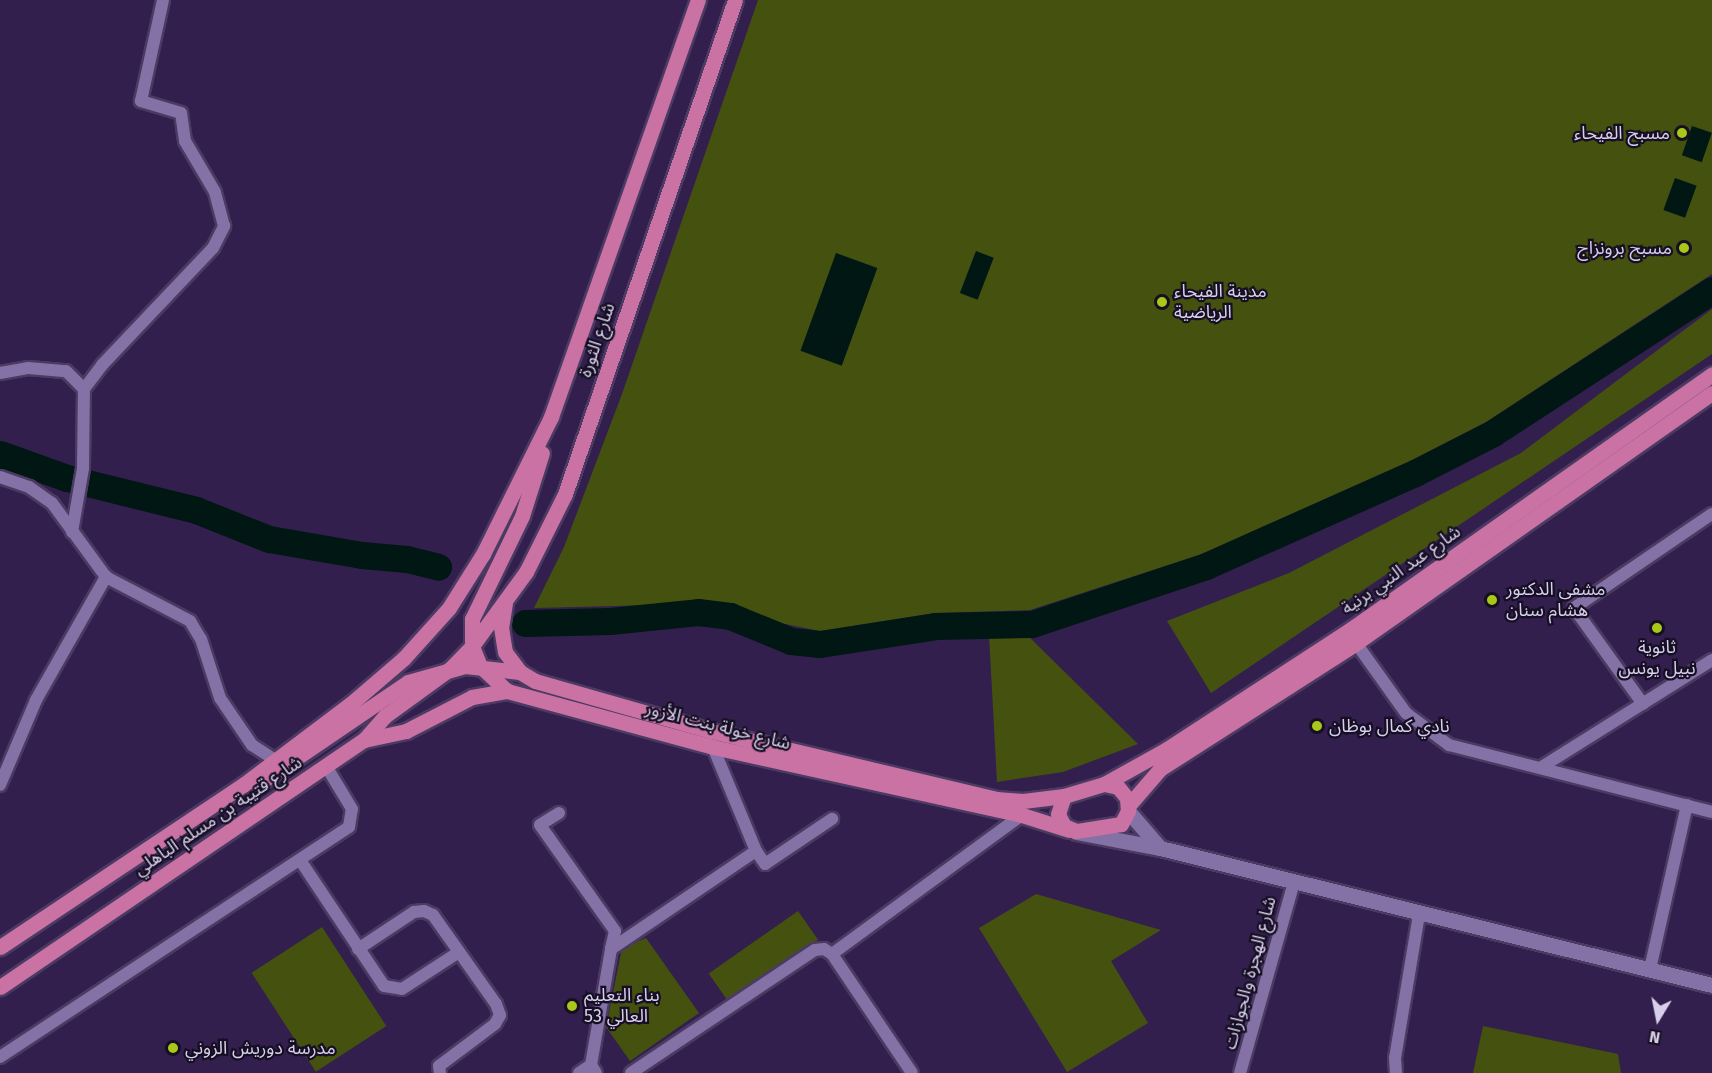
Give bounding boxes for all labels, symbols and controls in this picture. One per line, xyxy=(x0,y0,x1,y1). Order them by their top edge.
place label: مسبح الفيحاء xyxy=(1574,122,1670,144)
marker: مسبح الفيحاء xyxy=(1675,126,1689,140)
place label: مسبح برونزاج xyxy=(1577,237,1672,259)
marker: مسبح برونزاج xyxy=(1677,241,1691,255)
place label: مدينة الفيحاء الرياضية xyxy=(1174,281,1267,324)
marker: مدينة الفيحاء الرياضية xyxy=(1155,295,1169,309)
street label: شارع الثورة xyxy=(574,300,620,380)
street label: شارع عبد النبي برنية xyxy=(1337,521,1465,619)
place label: مشفى الدكتور هشام سنان xyxy=(1506,579,1605,622)
marker: مشفى الدكتور هشام سنان xyxy=(1483,591,1501,609)
marker: ثانوية نبيل يونس xyxy=(1650,621,1664,635)
place label: ثانوية نبيل يونس xyxy=(1618,637,1696,680)
street label: شارع خولة بنت الأزور xyxy=(643,698,793,754)
place label: نادي كمال بوظان xyxy=(1329,715,1450,737)
marker: نادي كمال بوظان xyxy=(1310,719,1324,733)
street label: شارع قتيبة بن مسلم الباهلي xyxy=(130,752,306,880)
street label: شارع الهجرة والجوازات xyxy=(1219,894,1281,1052)
place label: بناء التعليم العالي 53 xyxy=(584,985,660,1028)
north arrow xyxy=(1628,989,1688,1049)
marker: بناء التعليم العالي 53 xyxy=(565,999,579,1013)
text: N xyxy=(1648,1027,1662,1047)
place label: مدرسة دوريش الزوني xyxy=(185,1037,336,1059)
marker: مدرسة دوريش الزوني xyxy=(166,1041,180,1055)

